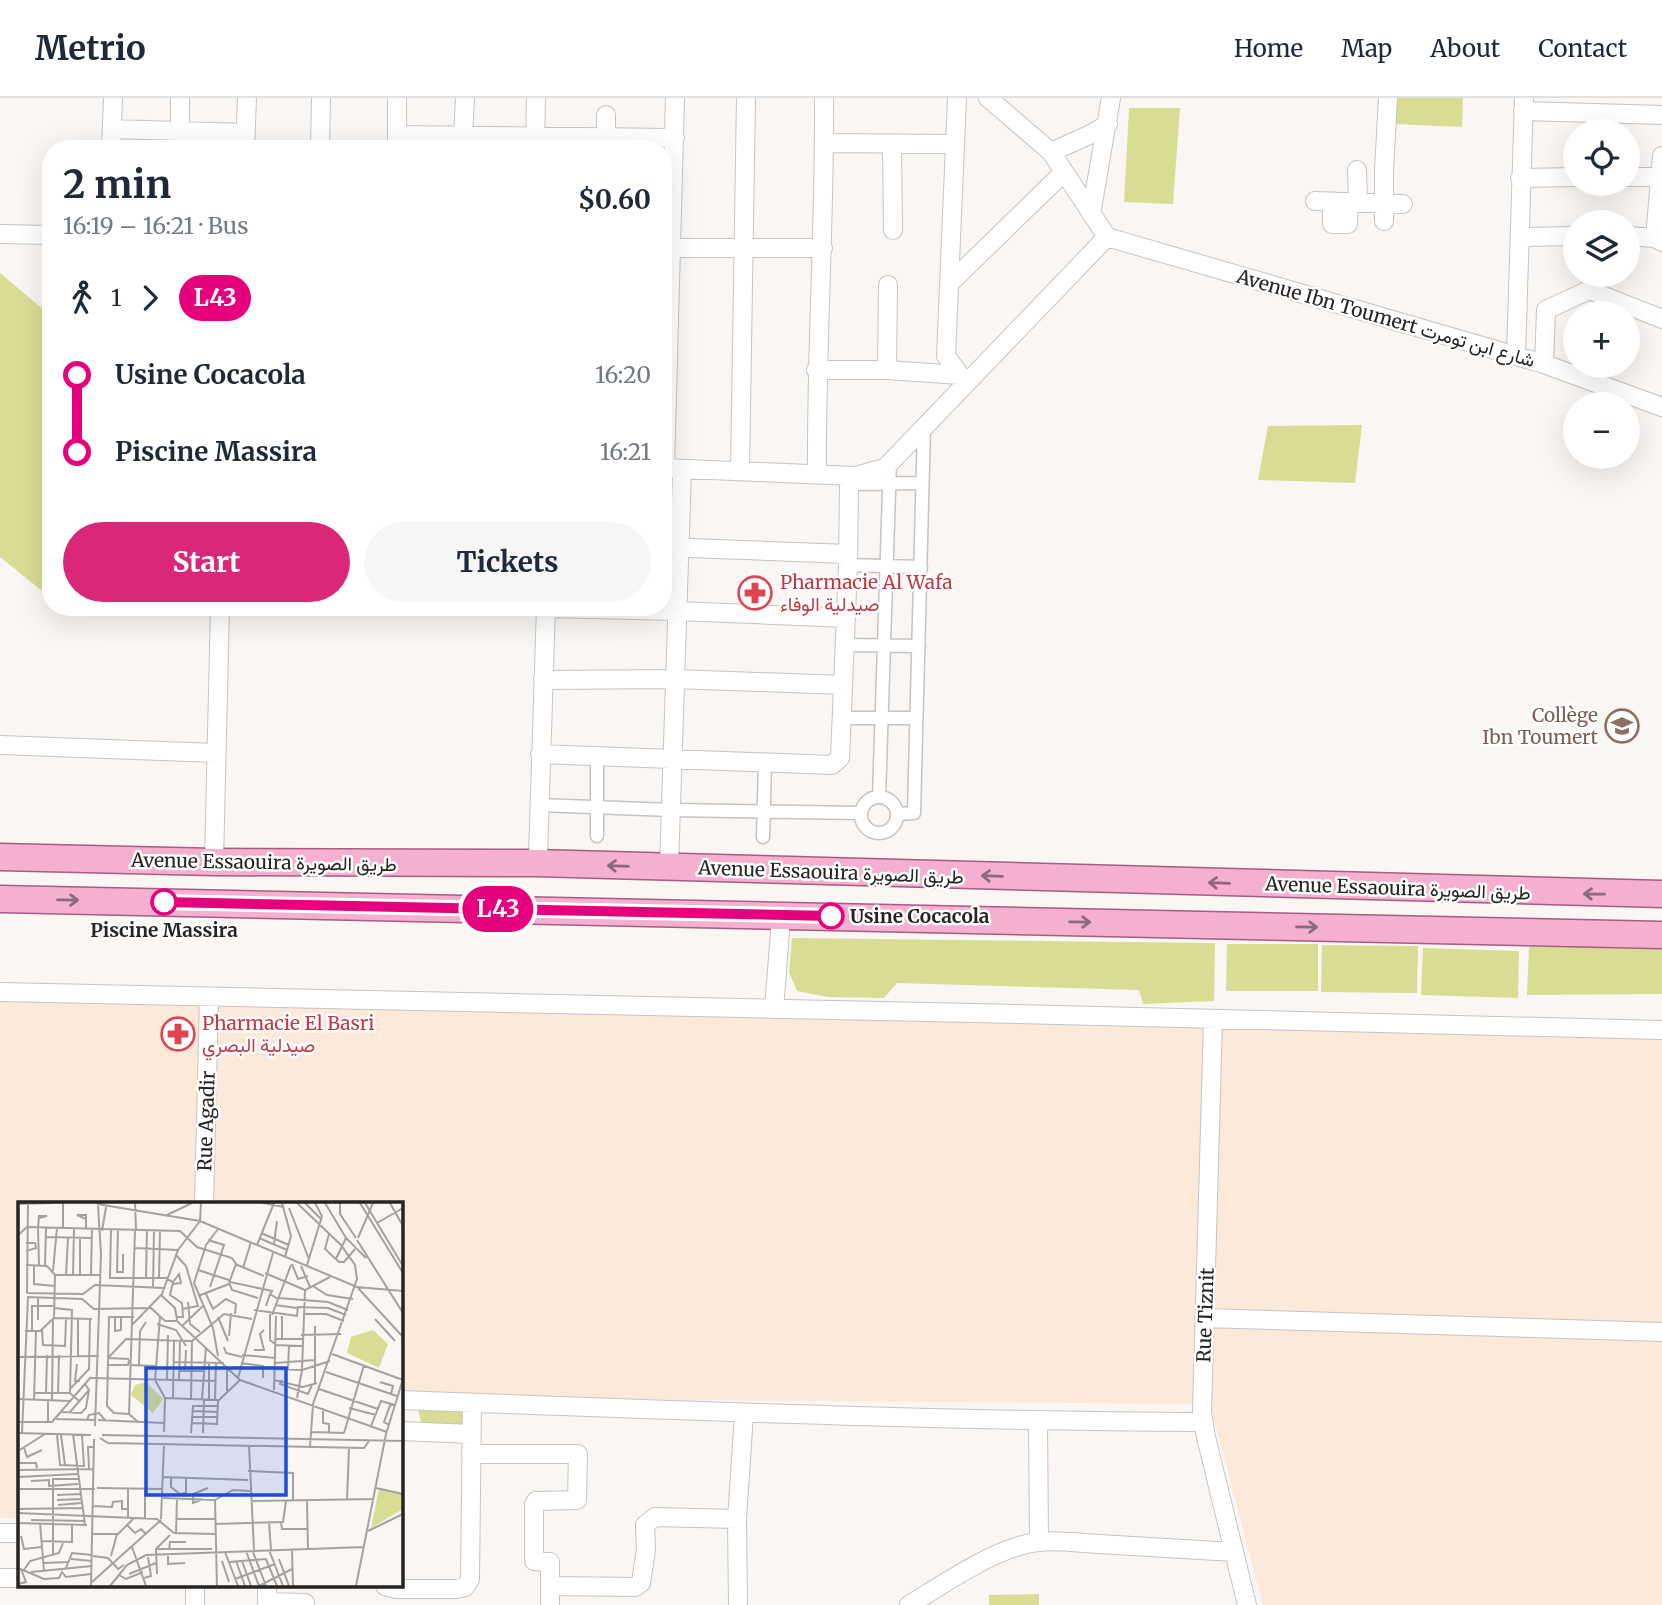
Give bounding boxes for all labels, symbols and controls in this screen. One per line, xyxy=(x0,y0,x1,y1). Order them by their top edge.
text: Metrio xyxy=(35,28,146,69)
text: Home xyxy=(1234,33,1303,64)
text: Map xyxy=(1341,33,1392,64)
text: About xyxy=(1430,33,1500,64)
text: Contact xyxy=(1538,33,1627,64)
map controls xyxy=(1563,119,1640,469)
button: locate xyxy=(1563,119,1640,196)
text: 2 min xyxy=(63,161,171,208)
text: $0.60 xyxy=(578,183,651,216)
button: layers xyxy=(1563,210,1640,287)
text: 16:19 – 16:21 · Bus xyxy=(63,211,249,240)
street label: Avenue Ibn Toumert شارع ابن تومرت xyxy=(1233,264,1538,373)
icon: walk xyxy=(63,279,101,317)
icon: forward xyxy=(131,279,169,317)
text: L43 xyxy=(193,282,237,313)
text: 1 xyxy=(111,283,121,312)
button: + xyxy=(1563,301,1640,378)
text: Usine Cocacola xyxy=(115,358,306,391)
text: 16:20 xyxy=(595,360,651,389)
button: − xyxy=(1563,392,1640,469)
text: Piscine Massira xyxy=(115,435,317,468)
text: 16:21 xyxy=(600,437,651,466)
button: Start xyxy=(63,522,350,602)
button: Tickets xyxy=(364,522,651,602)
place label: Pharmacie Al Wafa صيدلية الوفاء xyxy=(780,570,952,616)
pharmacy icon: Pharmacie Al Wafa صيدلية الوفاء xyxy=(736,574,774,612)
place label: Collège Ibn Toumert xyxy=(1482,703,1599,749)
school or university icon: Collège Ibn Toumert xyxy=(1603,707,1641,745)
street label: Avenue Essaouira طريق الصويرة xyxy=(130,848,397,876)
street label: Avenue Essaouira طريق الصويرة xyxy=(697,855,964,889)
one-way arrow xyxy=(606,859,629,872)
one-way arrow xyxy=(981,870,1004,883)
street label: Avenue Essaouira طريق الصويرة xyxy=(1264,871,1531,905)
one-way arrow xyxy=(1208,876,1231,890)
line badge: L43 xyxy=(458,886,538,932)
one-way arrow xyxy=(1583,887,1606,900)
marker: Piscine Massira xyxy=(151,889,177,915)
one-way arrow xyxy=(56,893,79,907)
text: L43 xyxy=(476,893,520,924)
marker: Usine Cocacola xyxy=(818,903,844,929)
place label: Usine Cocacola xyxy=(850,904,990,928)
one-way arrow xyxy=(1068,915,1091,928)
place label: Piscine Massira xyxy=(90,918,238,942)
one-way arrow xyxy=(1295,920,1318,934)
place label: Pharmacie El Basri صيدلية البصري xyxy=(202,1011,375,1061)
pharmacy icon: Pharmacie El Basri صيدلية البصري xyxy=(159,1015,197,1053)
street label: Rue Agadir xyxy=(192,1070,220,1172)
inset map xyxy=(18,1202,402,1588)
street label: Rue Tiznit xyxy=(1191,1267,1219,1363)

